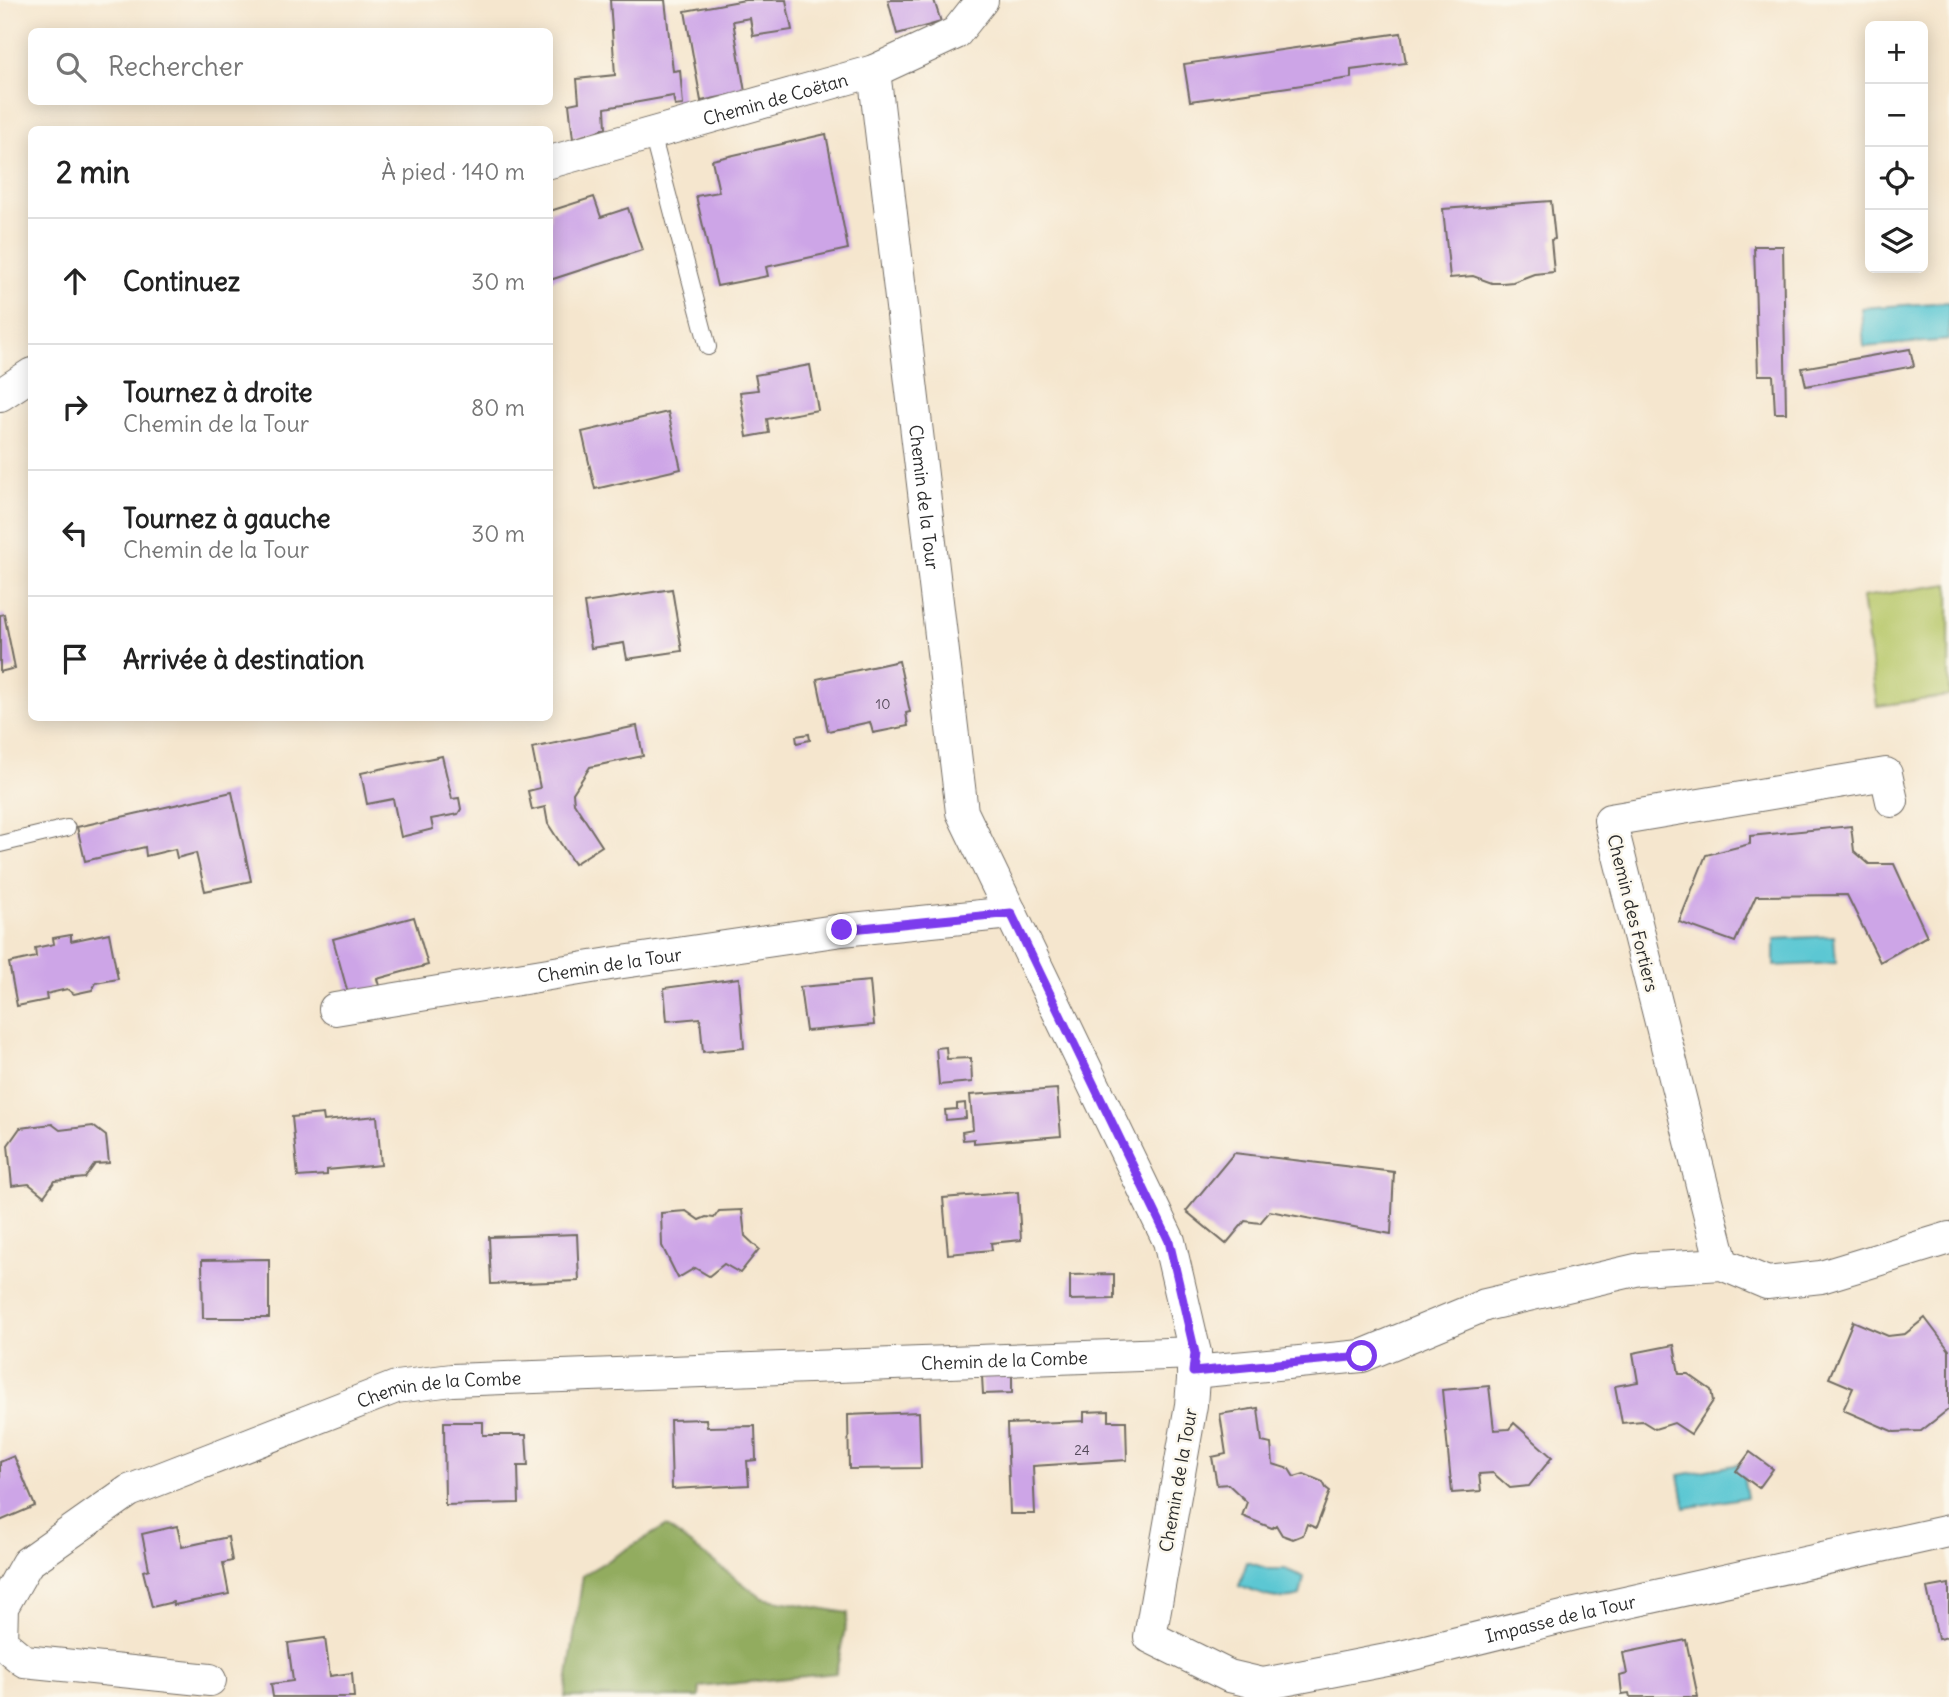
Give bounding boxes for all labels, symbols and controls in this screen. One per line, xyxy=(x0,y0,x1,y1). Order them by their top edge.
map controls xyxy=(1865,21,1928,273)
button: + xyxy=(1865,21,1928,84)
search box xyxy=(28,28,553,105)
icon: search xyxy=(52,48,90,86)
text: Rechercher xyxy=(108,50,244,83)
street label: Chemin de Coëtan xyxy=(700,67,850,130)
button: − xyxy=(1865,84,1928,147)
button: locate xyxy=(1865,147,1928,210)
text: 2 min xyxy=(56,153,130,191)
text: À pied · 140 m xyxy=(381,157,525,186)
button: layers xyxy=(1865,210,1928,273)
icon: ahead xyxy=(56,262,94,300)
text: Continuez xyxy=(123,265,240,298)
text: 30 m xyxy=(471,267,525,296)
text: Tournez à droite xyxy=(123,376,313,409)
icon: right xyxy=(56,388,94,426)
text: 80 m xyxy=(471,393,525,422)
text: Chemin de la Tour xyxy=(123,409,309,438)
street label: Chemin de la Tour xyxy=(905,423,945,571)
text: Tournez à gauche xyxy=(123,502,331,535)
icon: left xyxy=(56,514,94,552)
text: 30 m xyxy=(471,519,525,548)
text: Chemin de la Tour xyxy=(123,535,309,564)
icon: arrive xyxy=(56,640,94,678)
text: Arrivée à destination xyxy=(123,643,364,676)
house number: 10 xyxy=(876,695,890,713)
street label: Chemin des Fortiers xyxy=(1602,832,1664,994)
route end xyxy=(826,914,857,945)
street label: Chemin de la Tour xyxy=(535,942,684,987)
route start xyxy=(1346,1340,1377,1371)
street label: Chemin de la Combe xyxy=(921,1345,1088,1374)
street label: Chemin de la Combe xyxy=(353,1366,522,1413)
street label: Chemin de la Tour xyxy=(1154,1406,1202,1554)
house number: 24 xyxy=(1074,1441,1090,1459)
street label: Impasse de la Tour xyxy=(1483,1589,1638,1647)

